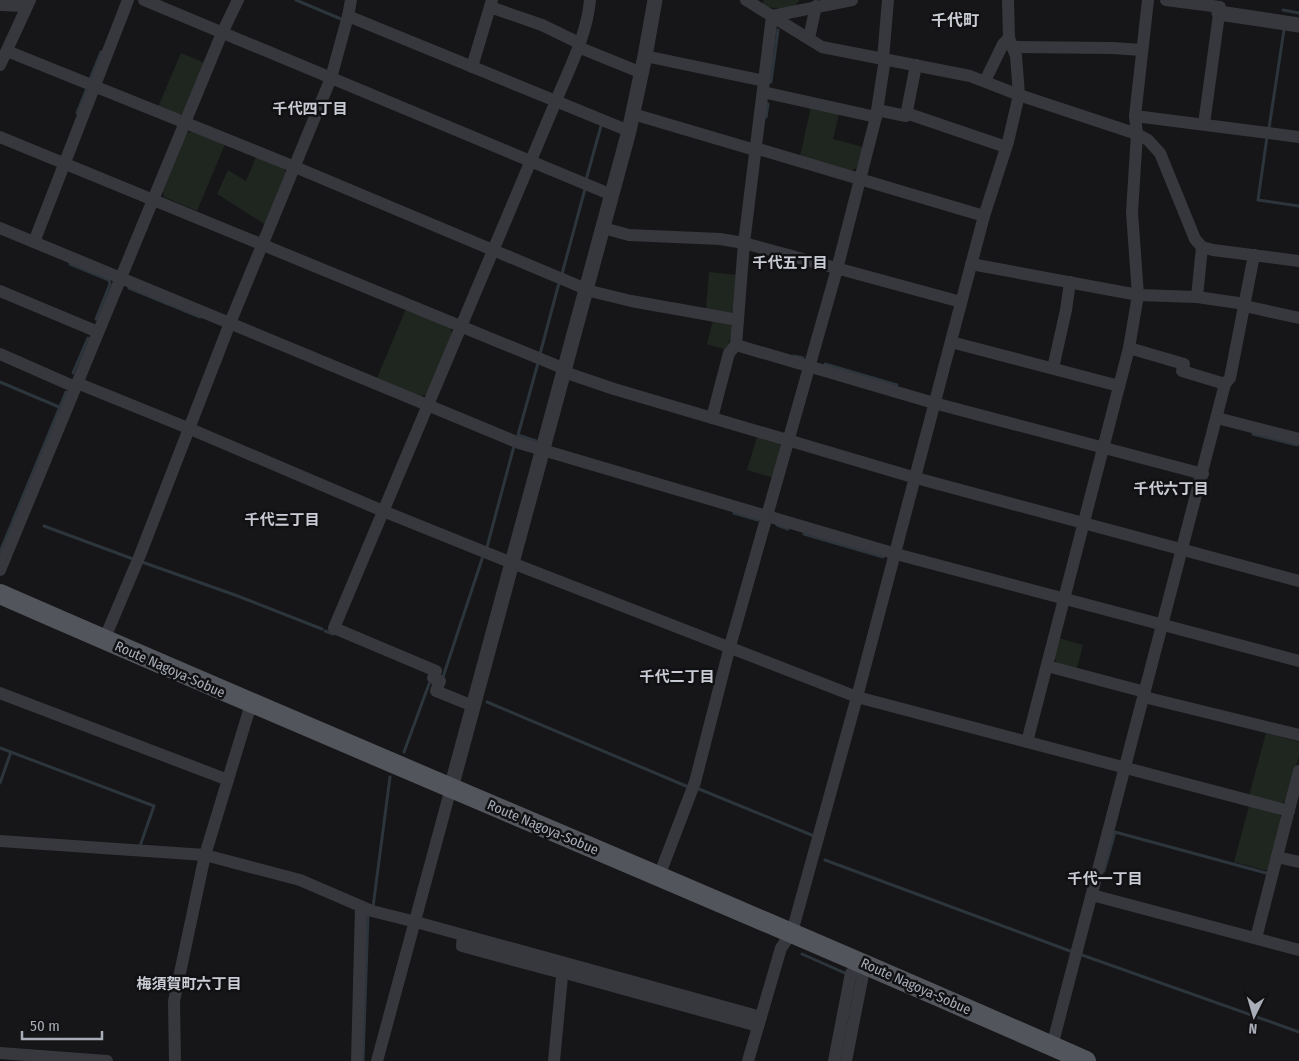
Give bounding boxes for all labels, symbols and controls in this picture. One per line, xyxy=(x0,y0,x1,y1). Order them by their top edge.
district label: 千代町 xyxy=(931,11,979,30)
district label: 千代四丁目 xyxy=(272,100,348,118)
district label: 千代五丁目 xyxy=(752,254,828,272)
district label: 千代六丁目 xyxy=(1133,480,1209,498)
district label: 千代三丁目 xyxy=(244,511,320,529)
street label: Route Nagoya-Sobue xyxy=(112,638,228,701)
district label: 千代二丁目 xyxy=(639,668,715,686)
street label: Route Nagoya-Sobue xyxy=(485,796,601,859)
district label: 千代一丁目 xyxy=(1067,870,1143,888)
street label: Route Nagoya-Sobue xyxy=(858,955,974,1018)
district label: 梅須賀町六丁目 xyxy=(136,975,242,993)
north arrow xyxy=(1229,991,1279,1041)
scale bar xyxy=(22,1008,102,1040)
text: 50 m xyxy=(30,1017,60,1035)
text: N xyxy=(1248,1020,1258,1037)

